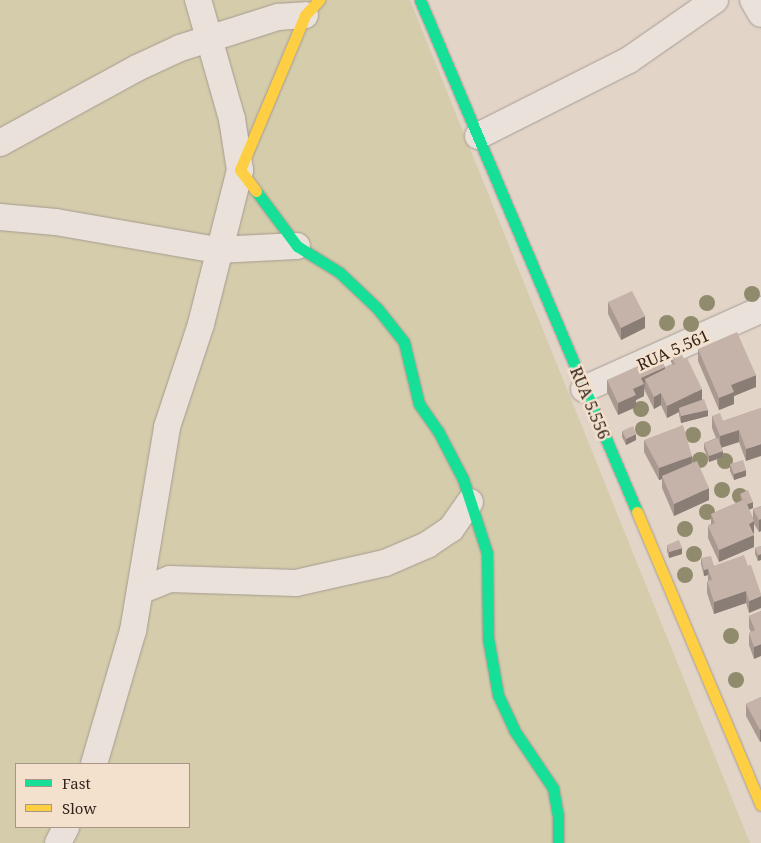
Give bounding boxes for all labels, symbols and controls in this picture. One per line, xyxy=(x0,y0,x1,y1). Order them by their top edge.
street label: RUA 5.561 xyxy=(634,326,712,374)
street label: RUA 5.556 xyxy=(566,364,614,442)
legend xyxy=(15,763,190,828)
text: Fast xyxy=(62,773,91,793)
text: Slow xyxy=(62,798,96,818)

